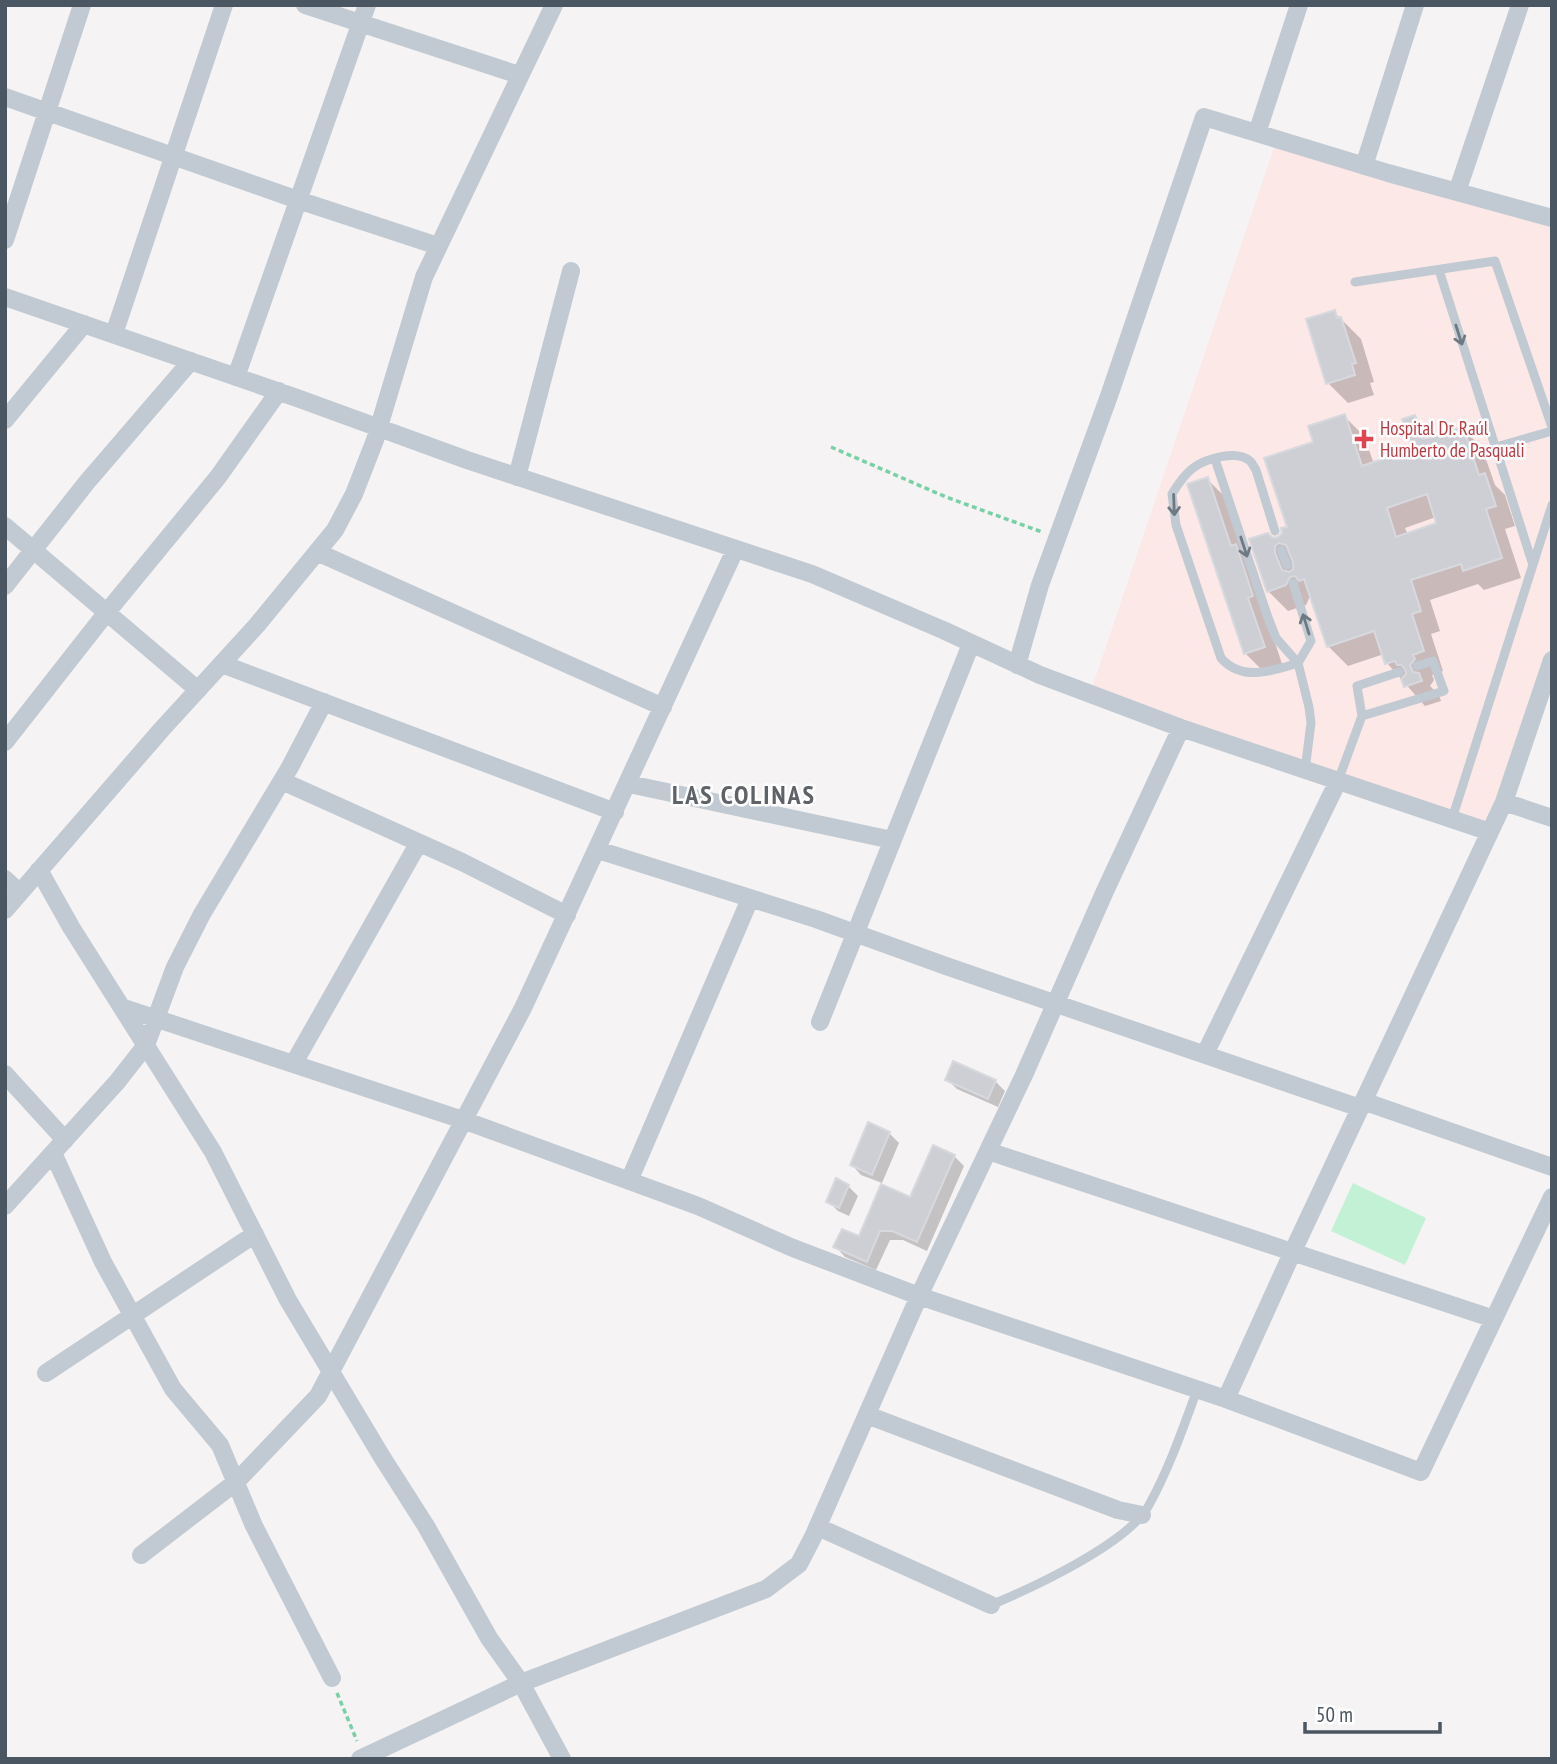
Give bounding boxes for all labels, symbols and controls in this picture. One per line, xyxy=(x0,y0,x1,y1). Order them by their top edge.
one-way arrow xyxy=(1454,324,1467,346)
place label: Hospital Dr. Raúl Humberto de Pasquali xyxy=(1380,416,1525,462)
marker: Hospital Dr. Raúl Humberto de Pasquali xyxy=(1354,429,1374,449)
one-way arrow xyxy=(1167,493,1180,516)
one-way arrow xyxy=(1238,536,1251,558)
one-way arrow xyxy=(1299,613,1312,635)
district label: LAS COLINAS xyxy=(672,778,816,811)
scale bar xyxy=(1305,1690,1440,1734)
text: 50 m xyxy=(1316,1701,1353,1728)

